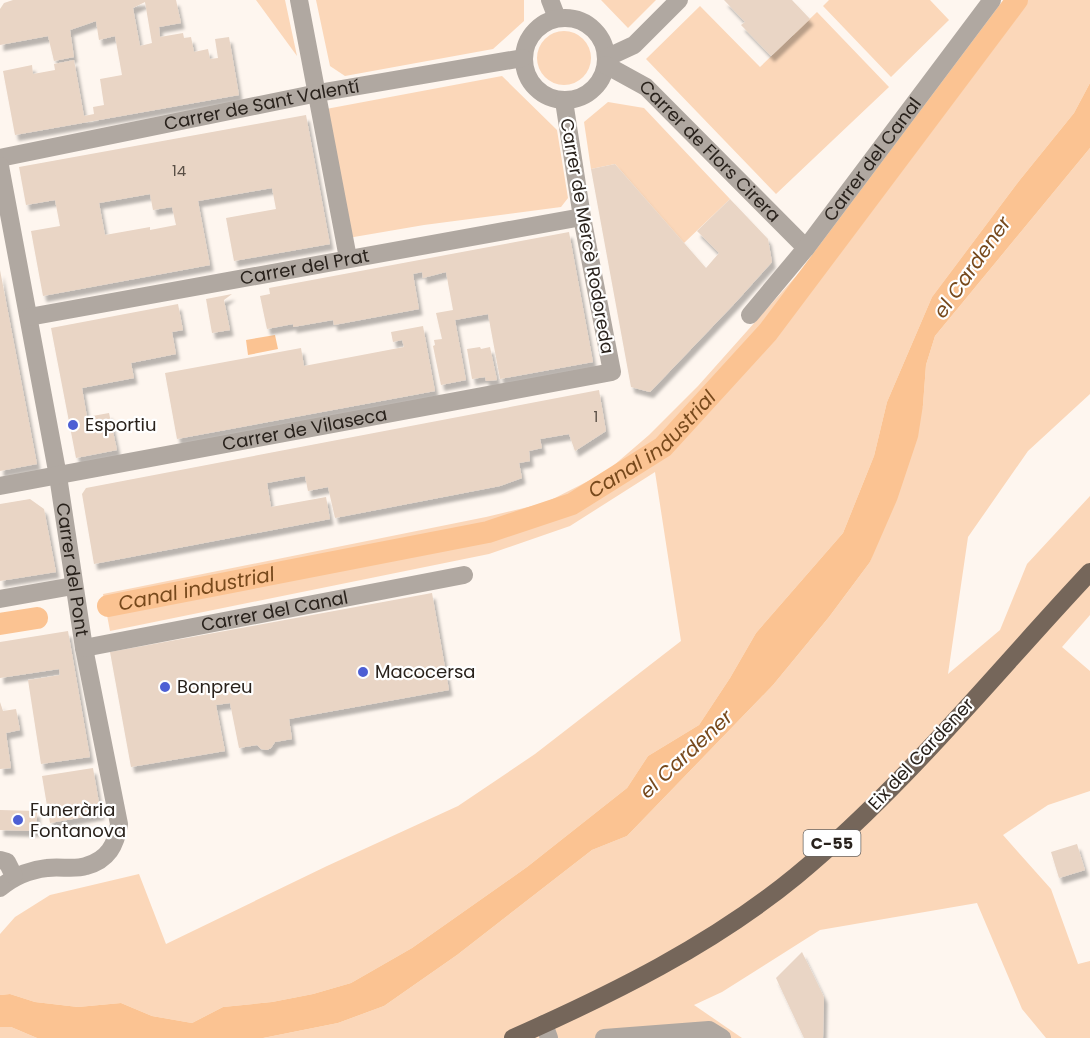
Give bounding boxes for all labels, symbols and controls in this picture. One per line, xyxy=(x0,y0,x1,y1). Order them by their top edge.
street label: Carrer de Sant Valentí xyxy=(162,73,361,136)
street label: Carrer de Flors Cirera xyxy=(634,74,786,227)
street label: Carrer del Canal xyxy=(817,92,927,226)
street label: Carrer de Mercè Rodoreda xyxy=(554,116,621,356)
house number: 14 xyxy=(172,160,186,181)
water label: el Cardener xyxy=(927,210,1018,323)
street label: Carrer del Prat xyxy=(238,243,371,291)
water label: Canal industrial xyxy=(582,384,722,505)
street label: Carrer de Vilaseca xyxy=(220,401,389,456)
house number: 1 xyxy=(594,406,598,427)
place label: Esportiu xyxy=(85,412,157,437)
marker: Esportiu xyxy=(66,418,80,432)
street label: Carrer del Pont xyxy=(50,501,95,638)
water label: Canal industrial xyxy=(116,560,277,618)
street label: Carrer del Canal xyxy=(199,585,350,637)
place label: Macocersa xyxy=(375,659,475,684)
marker: Macocersa xyxy=(356,665,370,679)
place label: Bonpreu xyxy=(177,674,253,699)
marker: Bonpreu xyxy=(158,680,172,694)
street label: Eix del Cardener xyxy=(862,692,979,815)
water label: el Cardener xyxy=(633,703,739,805)
place label: Funerària Fontanova xyxy=(30,797,126,843)
marker: Funerària Fontanova xyxy=(11,813,25,827)
road number: C-55 xyxy=(804,830,860,856)

